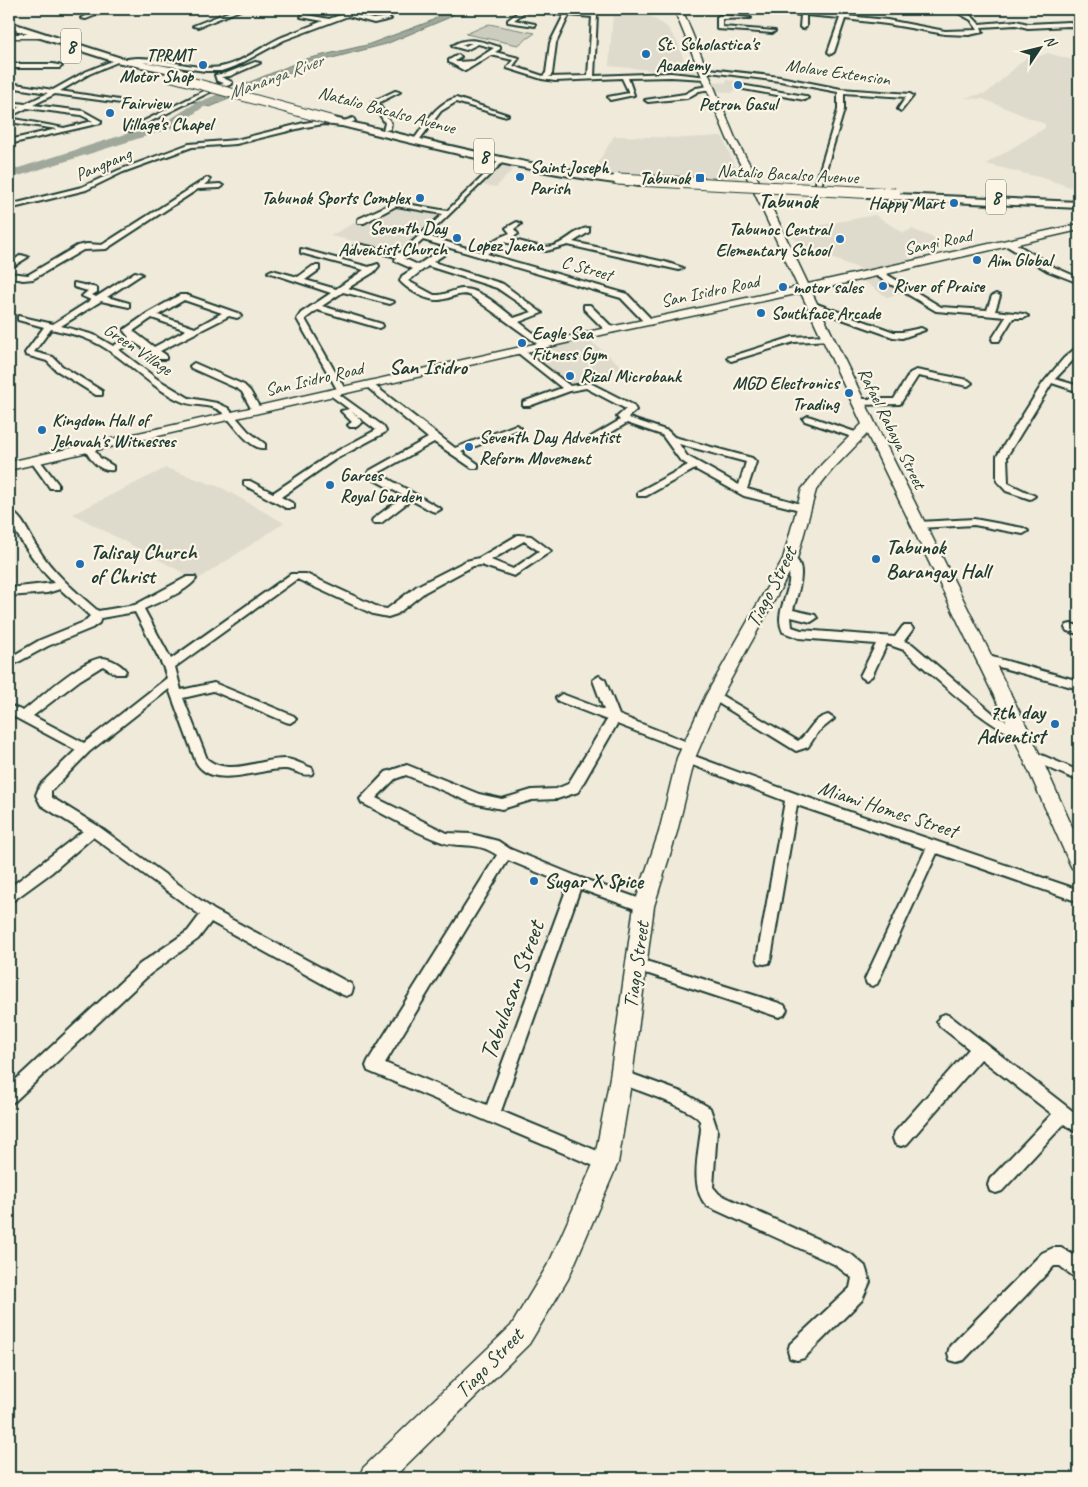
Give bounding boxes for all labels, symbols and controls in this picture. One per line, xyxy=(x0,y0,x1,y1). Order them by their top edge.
north arrow xyxy=(1016,22,1066,72)
road number: 8 xyxy=(61,28,81,64)
text: N xyxy=(1041,32,1061,51)
place label: St. Scholastica's Academy xyxy=(656,33,760,76)
place label: TPRMT Motor Shop xyxy=(119,44,198,87)
water label: Mananga River xyxy=(225,48,329,105)
marker: St. Scholastica's Academy xyxy=(640,48,652,60)
street label: Molave Extension xyxy=(784,54,893,90)
marker: TPRMT Motor Shop xyxy=(197,59,209,71)
marker: Petron Gasul xyxy=(732,79,744,91)
street label: Natalio Bacalso Avenue xyxy=(316,81,459,139)
place label: Fairview Village's Chapel xyxy=(120,92,216,135)
place label: Petron Gasul xyxy=(699,93,781,115)
marker: Fairview Village's Chapel xyxy=(104,107,116,119)
road number: 8 xyxy=(474,138,494,174)
street label: Pangpang xyxy=(72,142,136,186)
place label: Saint Joseph Parish xyxy=(530,156,609,199)
street label: Natalio Bacalso Avenue xyxy=(717,159,860,189)
place label: Tabunok xyxy=(639,167,692,189)
marker: Saint Joseph Parish xyxy=(514,171,526,183)
marker: Tabunok xyxy=(694,172,706,184)
road number: 8 xyxy=(986,180,1006,214)
place label: Tabunok Sports Complex xyxy=(261,187,412,209)
district label: Tabunok xyxy=(758,188,820,214)
marker: Tabunok Sports Complex xyxy=(414,192,426,204)
place label: Happy Mart xyxy=(869,192,946,214)
marker: Happy Mart xyxy=(948,197,960,209)
place label: Seventh Day Adventist Church xyxy=(339,217,449,260)
place label: Tabunoc Central Elementary School xyxy=(716,218,834,261)
street label: Sangi Road xyxy=(902,223,977,260)
marker: Seventh Day Adventist Church xyxy=(451,232,463,244)
district label: Lopez Jaena xyxy=(467,233,544,257)
marker: Tabunoc Central Elementary School xyxy=(834,233,846,245)
place label: Aim Global xyxy=(987,249,1055,271)
street label: C Street xyxy=(559,250,618,287)
marker: Aim Global xyxy=(971,254,983,266)
street label: San Isidro Road xyxy=(659,269,764,312)
place label: River of Praise xyxy=(893,275,986,297)
place label: motor sales xyxy=(793,276,864,298)
marker: River of Praise xyxy=(877,280,889,292)
marker: motor sales xyxy=(777,281,789,293)
place label: Southface Arcade xyxy=(771,302,882,324)
marker: Southface Arcade xyxy=(755,307,767,319)
street label: Green Village xyxy=(100,318,177,381)
place label: Eagle Sea Fitness Gym xyxy=(532,322,607,365)
marker: Eagle Sea Fitness Gym xyxy=(516,337,528,349)
district label: San Isidro xyxy=(389,354,468,380)
street label: San Isidro Road xyxy=(263,356,368,401)
street label: Rafael Rabaya Street xyxy=(853,364,932,494)
place label: Rizal Microbank xyxy=(580,365,683,387)
marker: Rizal Microbank xyxy=(564,370,576,382)
place label: MGD Electronics Trading xyxy=(733,372,841,415)
marker: MGD Electronics Trading xyxy=(843,387,855,399)
place label: Kingdom Hall of Jehovah's Witnesses xyxy=(50,409,177,452)
marker: Kingdom Hall of Jehovah's Witnesses xyxy=(36,424,48,436)
place label: Seventh Day Adventist Reform Movement xyxy=(479,426,622,469)
marker: Seventh Day Adventist Reform Movement xyxy=(463,441,475,453)
place label: Garces Royal Garden xyxy=(340,464,422,507)
marker: Garces Royal Garden xyxy=(324,479,336,491)
place label: Tabunok Barangay Hall xyxy=(886,534,994,584)
place label: Talisay Church of Christ xyxy=(90,539,198,589)
street label: Tiago Street xyxy=(740,540,803,632)
marker: Tabunok Barangay Hall xyxy=(870,553,882,565)
marker: Talisay Church of Christ xyxy=(74,558,86,570)
place label: 7th day Adventist xyxy=(977,699,1048,749)
marker: 7th day Adventist xyxy=(1049,718,1061,730)
street label: Miami Homes Street xyxy=(815,774,964,845)
place label: Sugar X Spice xyxy=(544,868,645,894)
marker: Sugar X Spice xyxy=(528,875,540,887)
street label: Tabulasan Street xyxy=(472,914,553,1064)
street label: Tiago Street xyxy=(617,918,655,1010)
street label: Tiago Street xyxy=(449,1321,530,1403)

